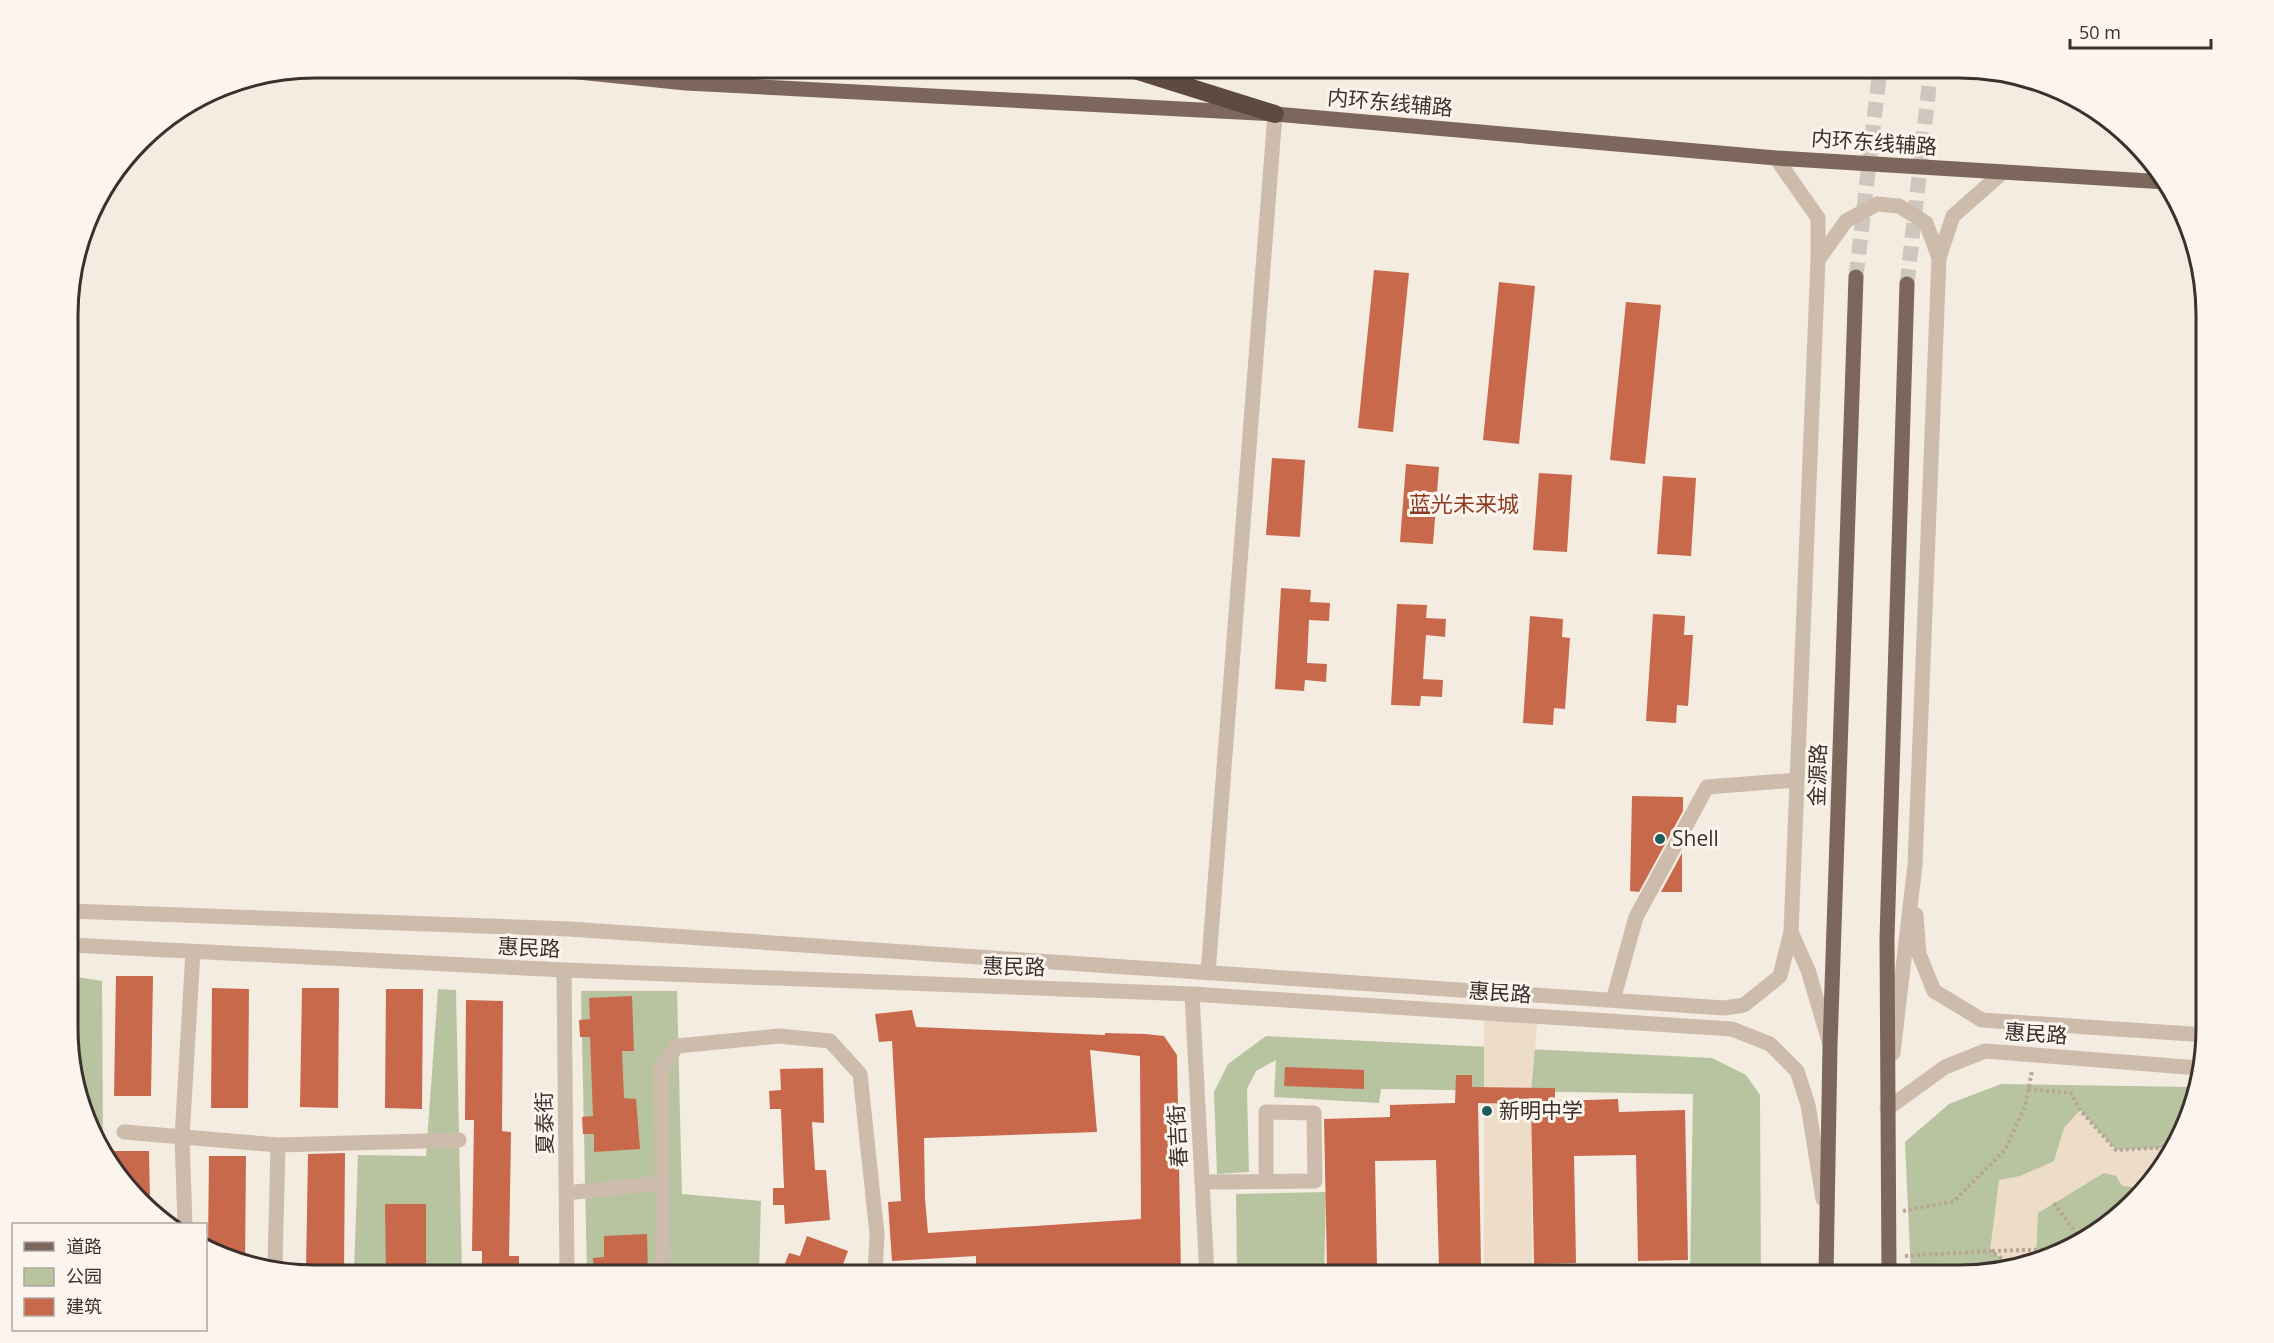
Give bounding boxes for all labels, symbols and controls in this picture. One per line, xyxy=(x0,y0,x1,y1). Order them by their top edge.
scale bar xyxy=(2070,12,2211,50)
text: 50 m xyxy=(2079,20,2121,44)
street label: 内环东线辅路 xyxy=(1326,83,1454,121)
street label: 内环东线辅路 xyxy=(1810,124,1938,160)
district label: 蓝光未来城 xyxy=(1409,488,1519,518)
street label: 金源路 xyxy=(1802,743,1832,807)
place label: Shell xyxy=(1672,824,1719,852)
marker: Shell xyxy=(1653,832,1667,846)
street label: 惠民路 xyxy=(497,931,561,963)
street label: 惠民路 xyxy=(982,951,1046,981)
street label: 惠民路 xyxy=(1468,976,1532,1008)
street label: 惠民路 xyxy=(2004,1017,2068,1049)
street label: 夏泰街 xyxy=(529,1091,559,1155)
place label: 新明中学 xyxy=(1499,1096,1583,1124)
street label: 春吉街 xyxy=(1161,1104,1193,1168)
marker: 新明中学 xyxy=(1480,1104,1494,1118)
legend xyxy=(12,1223,207,1331)
text: 道路 xyxy=(66,1234,102,1258)
text: 公园 xyxy=(66,1264,102,1288)
text: 建筑 xyxy=(66,1294,102,1318)

